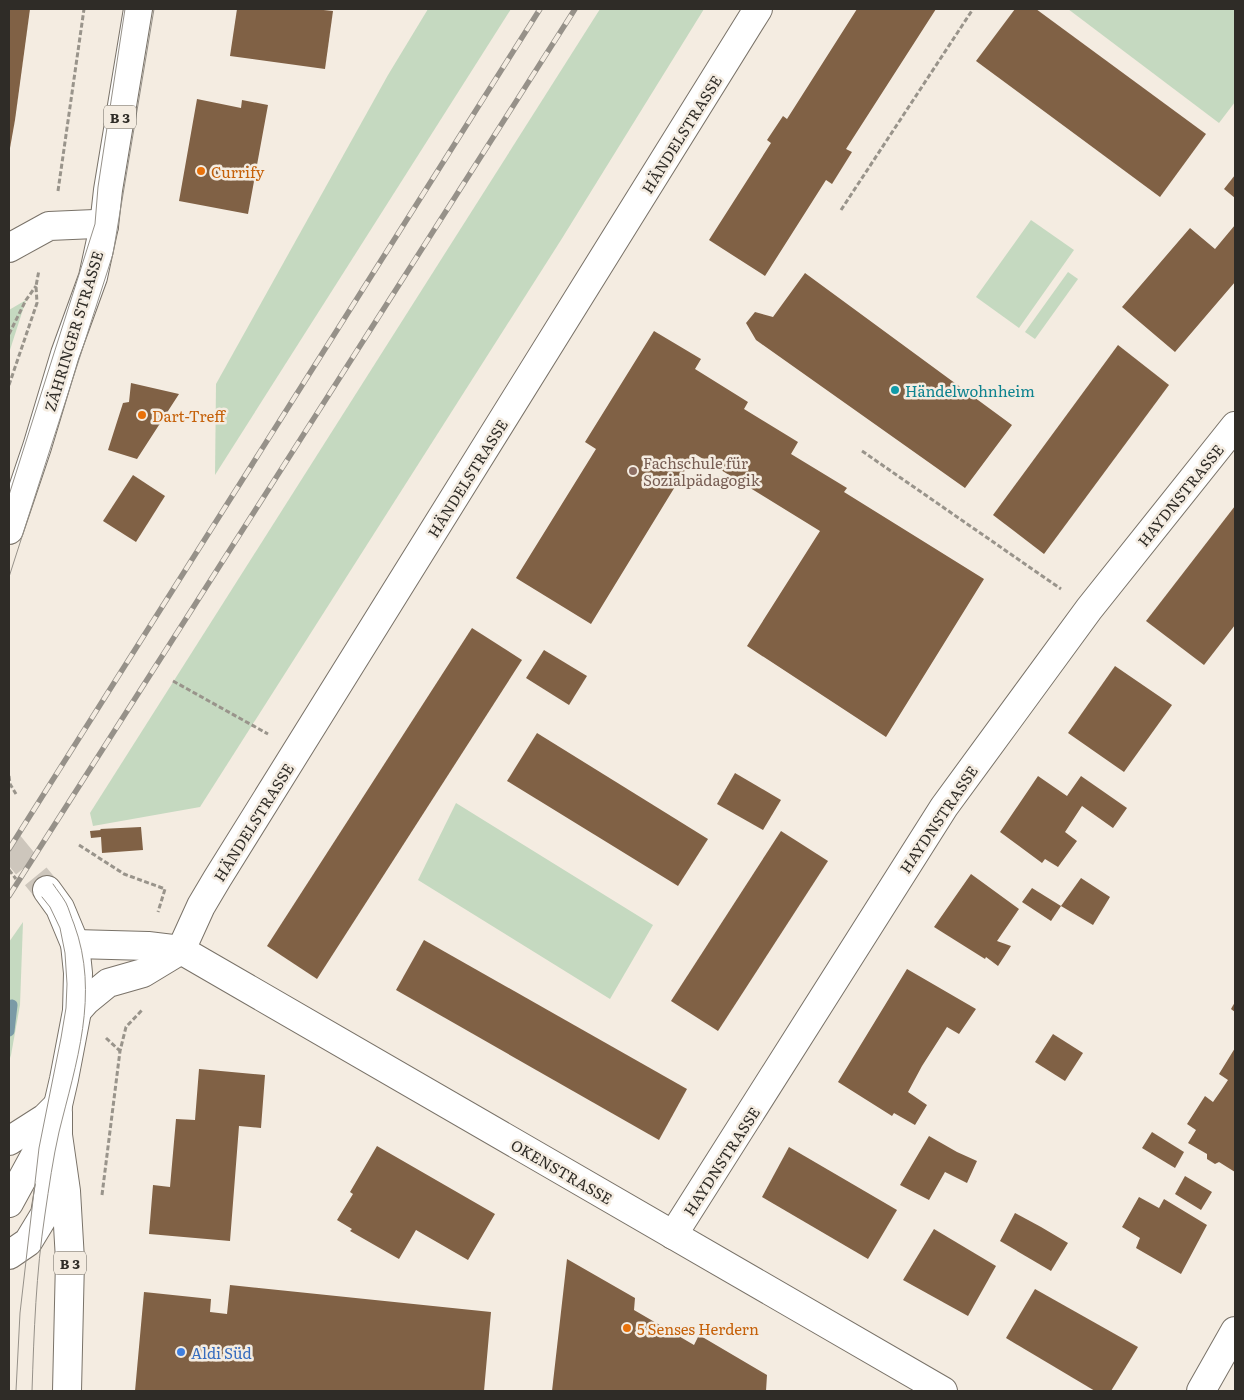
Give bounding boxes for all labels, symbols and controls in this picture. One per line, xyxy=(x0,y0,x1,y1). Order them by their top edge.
street label: HÄNDELSTRASSE xyxy=(635,70,727,198)
road number: B 3 xyxy=(104,105,136,128)
place label: Currify xyxy=(211,160,265,183)
marker: Currify xyxy=(195,165,207,177)
street label: ZÄHRINGER STRASSE xyxy=(38,248,108,414)
place label: Händelwohnheim xyxy=(905,379,1035,402)
marker: Händelwohnheim xyxy=(889,384,901,396)
place label: Dart-Treff xyxy=(152,404,226,427)
marker: Dart-Treff xyxy=(136,409,148,421)
street label: HÄNDELSTRASSE xyxy=(421,414,513,542)
street label: HAYDNSTRASSE xyxy=(1131,439,1229,551)
place label: Fachschule für Sozialpädagogik xyxy=(643,451,761,491)
marker: Fachschule für Sozialpädagogik xyxy=(627,465,639,477)
street label: HÄNDELSTRASSE xyxy=(207,758,299,886)
street label: HAYDNSTRASSE xyxy=(893,760,983,878)
street label: HAYDNSTRASSE xyxy=(677,1102,765,1220)
street label: OKENSTRASSE xyxy=(507,1133,617,1209)
road number: B 3 xyxy=(54,1252,86,1274)
place label: 5 Senses Herdern xyxy=(637,1317,759,1340)
marker: 5 Senses Herdern xyxy=(621,1322,633,1334)
place label: Aldi Süd xyxy=(191,1341,252,1364)
marker: Aldi Süd xyxy=(175,1346,187,1358)

